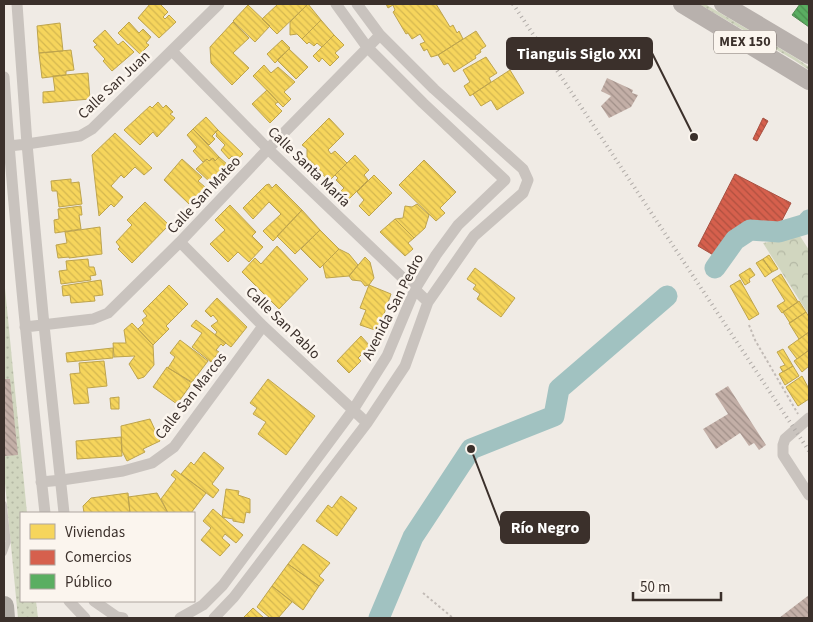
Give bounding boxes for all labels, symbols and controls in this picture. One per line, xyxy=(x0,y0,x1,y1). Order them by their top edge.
road number: MEX 150 xyxy=(714,31,776,54)
callout: Tianguis Siglo XXI xyxy=(507,38,652,69)
text: Tianguis Siglo XXI xyxy=(517,43,641,65)
street label: Calle San Juan xyxy=(73,46,155,124)
street label: Calle Santa María xyxy=(263,122,355,212)
street label: Calle San Mateo xyxy=(162,151,246,239)
street label: Avenida San Pedro xyxy=(357,250,429,364)
street label: Calle San Pablo xyxy=(241,282,325,364)
street label: Calle San Marcos xyxy=(150,348,232,444)
legend xyxy=(20,512,195,602)
callout: Río Negro xyxy=(501,512,589,543)
text: Río Negro xyxy=(511,517,579,539)
text: Viviendas xyxy=(65,522,125,543)
text: Comercios xyxy=(65,547,132,568)
scale bar xyxy=(633,570,720,602)
text: Público xyxy=(65,572,112,593)
text: 50 m xyxy=(640,577,670,598)

